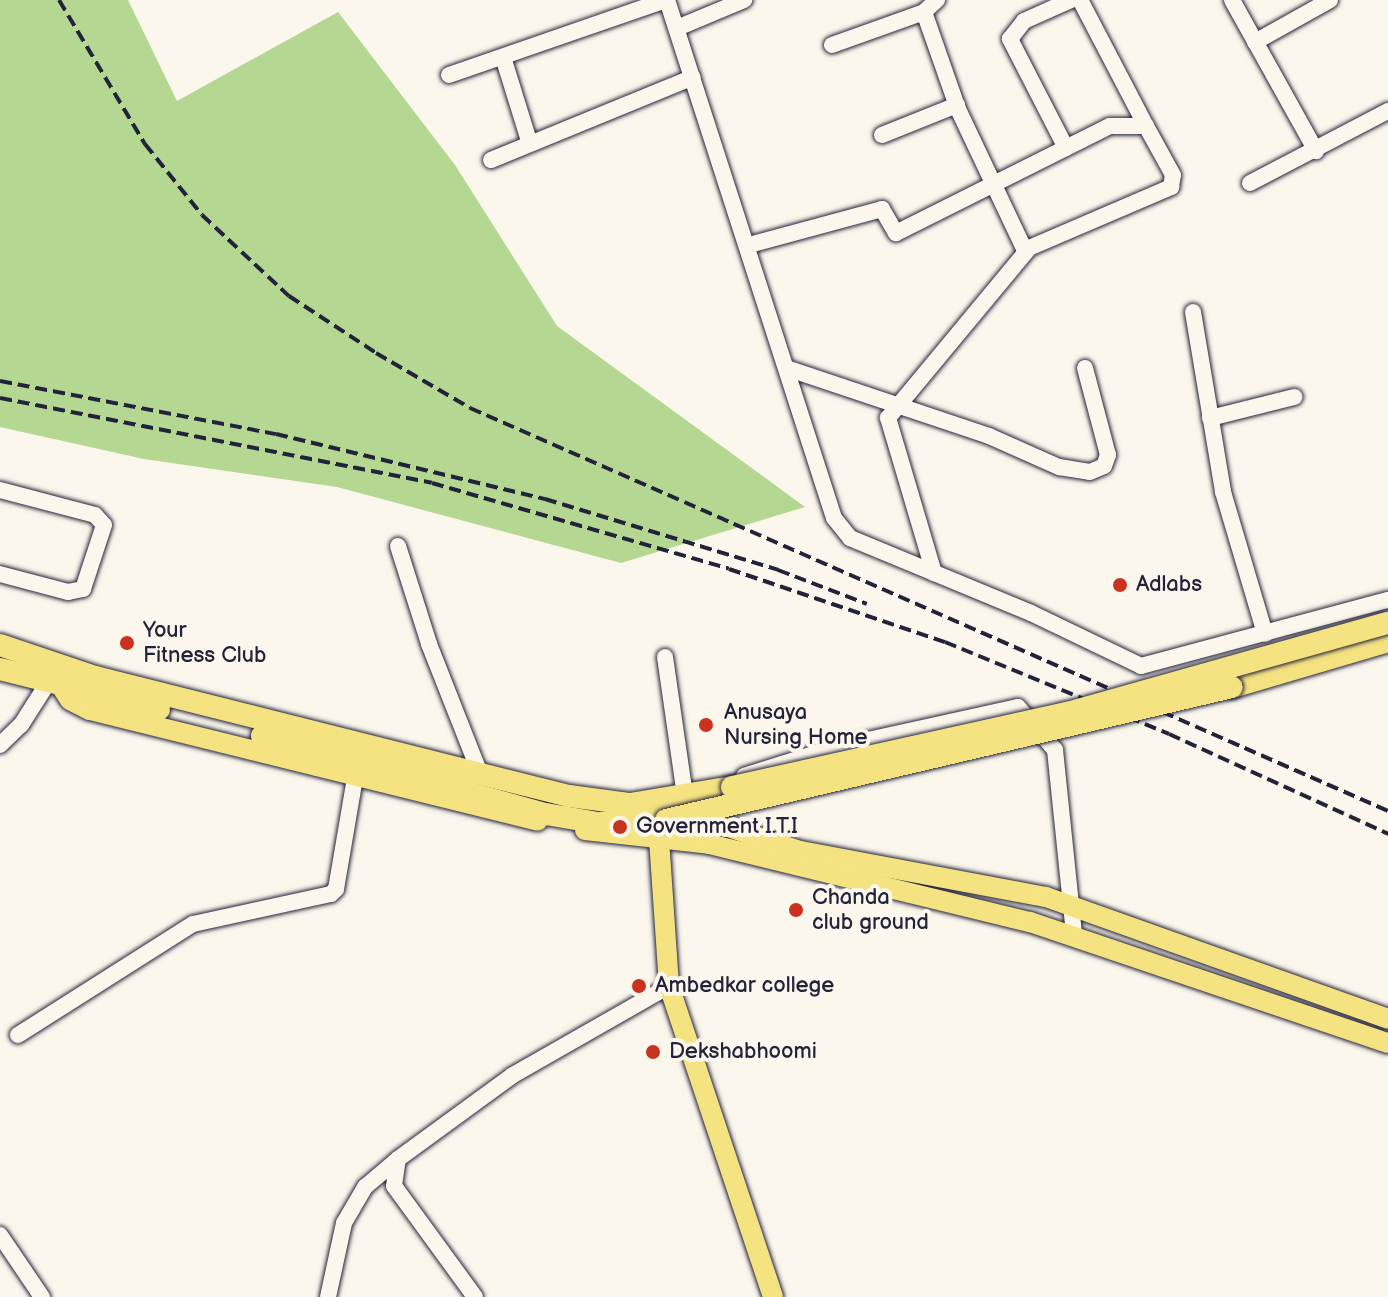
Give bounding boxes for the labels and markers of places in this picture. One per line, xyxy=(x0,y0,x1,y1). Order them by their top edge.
place label: Adlabs xyxy=(1136,572,1202,598)
marker: Adlabs xyxy=(1111,576,1129,594)
place label: Your Fitness Club xyxy=(143,617,266,668)
marker: Your Fitness Club xyxy=(118,634,136,652)
place label: Anusaya Nursing Home xyxy=(724,699,868,750)
marker: Anusaya Nursing Home xyxy=(695,714,717,736)
place label: Government I.T.I xyxy=(636,814,798,840)
marker: Government I.T.I xyxy=(611,818,629,836)
place label: Chanda club ground xyxy=(812,884,929,936)
marker: Chanda club ground xyxy=(787,901,805,919)
place label: Ambedkar college xyxy=(655,973,834,999)
marker: Ambedkar college xyxy=(630,977,648,995)
place label: Dekshabhoomi xyxy=(669,1039,817,1065)
marker: Dekshabhoomi xyxy=(644,1043,662,1061)

